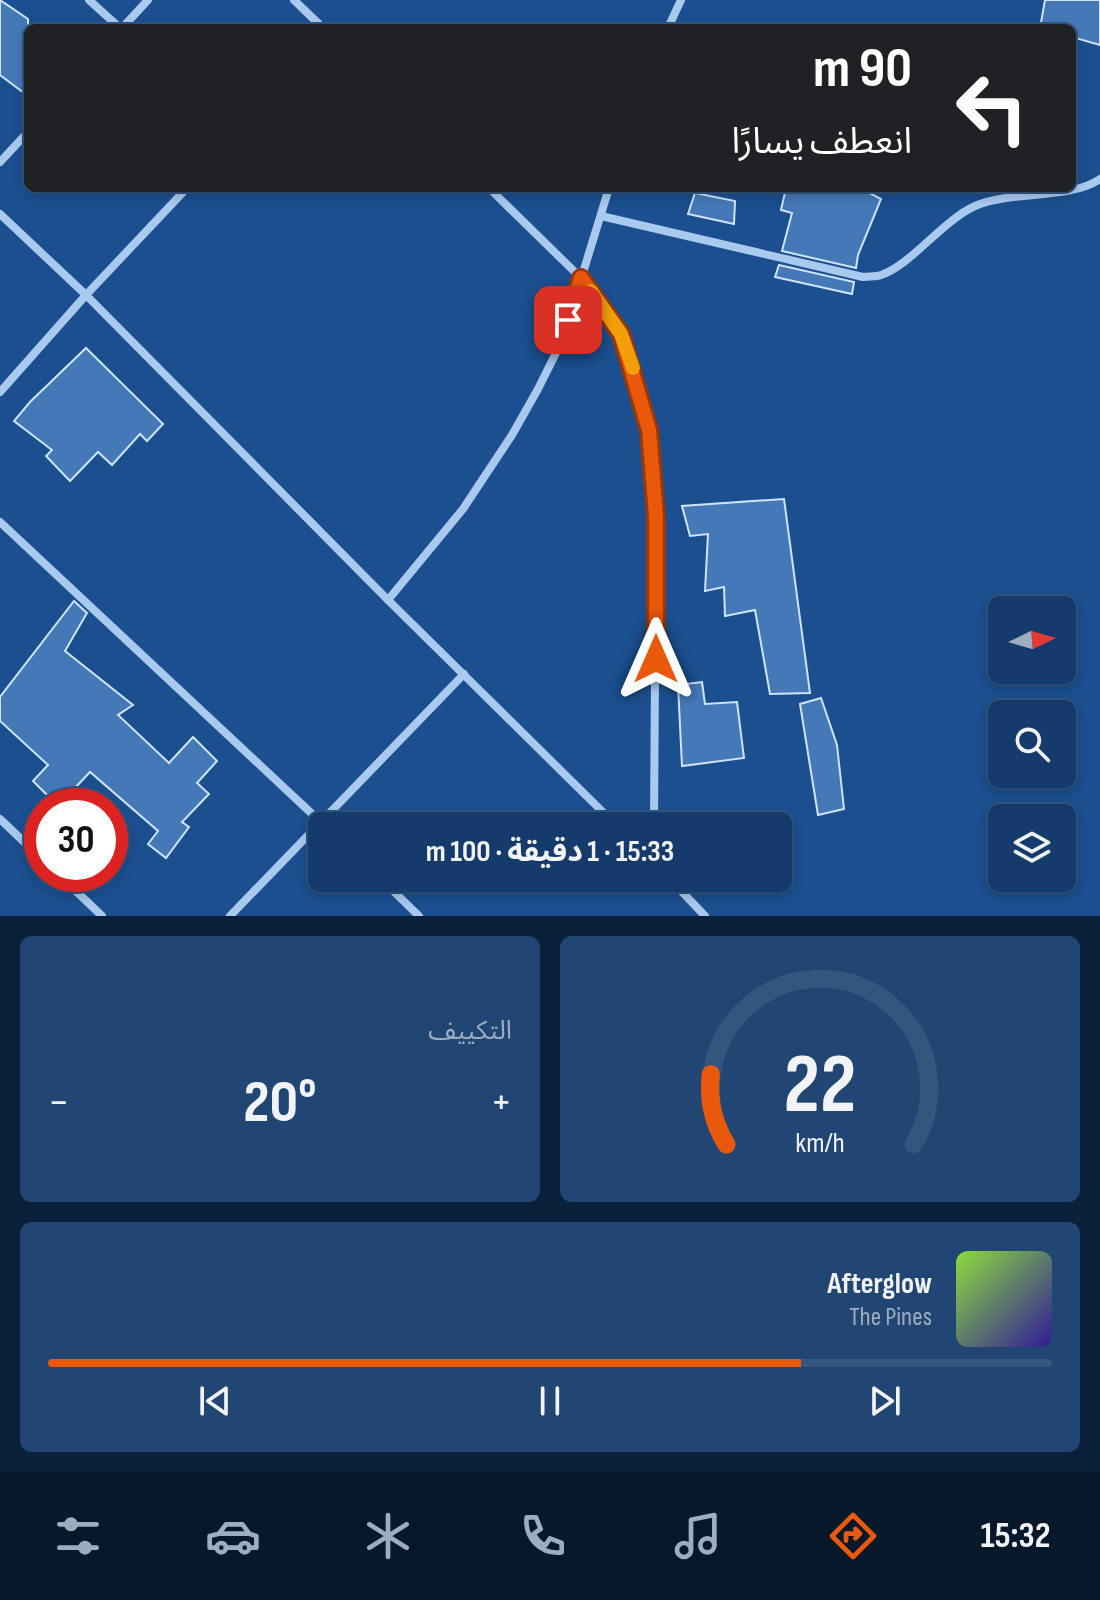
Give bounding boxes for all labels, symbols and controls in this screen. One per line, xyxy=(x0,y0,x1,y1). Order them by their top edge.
text: 90 m xyxy=(813,36,912,103)
icon: left xyxy=(940,56,1044,160)
text: انعطف يسارًا xyxy=(731,121,912,164)
pin xyxy=(534,286,602,354)
icon: arrive xyxy=(546,298,590,342)
north arrow xyxy=(988,596,1076,684)
map controls xyxy=(988,596,1076,892)
position arrow xyxy=(614,617,698,701)
button: search xyxy=(988,700,1076,788)
speed limit sign: 30 xyxy=(24,788,128,892)
button: layers xyxy=(988,804,1076,892)
text: 15:33 · 1 دقيقة · 100 m xyxy=(426,834,674,870)
text: التكييف xyxy=(428,1016,512,1047)
text: 22 xyxy=(784,1036,856,1136)
text: 20° xyxy=(243,1067,317,1139)
text: − xyxy=(48,1076,70,1129)
text: + xyxy=(490,1076,512,1129)
text: km/h xyxy=(795,1126,845,1161)
text: Afterglow xyxy=(827,1266,932,1302)
text: The Pines xyxy=(849,1302,932,1333)
icon: previous xyxy=(193,1379,237,1423)
icon: pause xyxy=(528,1379,572,1423)
icon: next xyxy=(863,1379,907,1423)
icon: filters xyxy=(50,1508,106,1564)
icon: car xyxy=(205,1508,261,1564)
icon: climate xyxy=(360,1508,416,1564)
icon: phone xyxy=(515,1508,571,1564)
icon: music xyxy=(670,1508,726,1564)
icon: directions xyxy=(825,1508,881,1564)
text: 15:32 xyxy=(981,1515,1050,1558)

